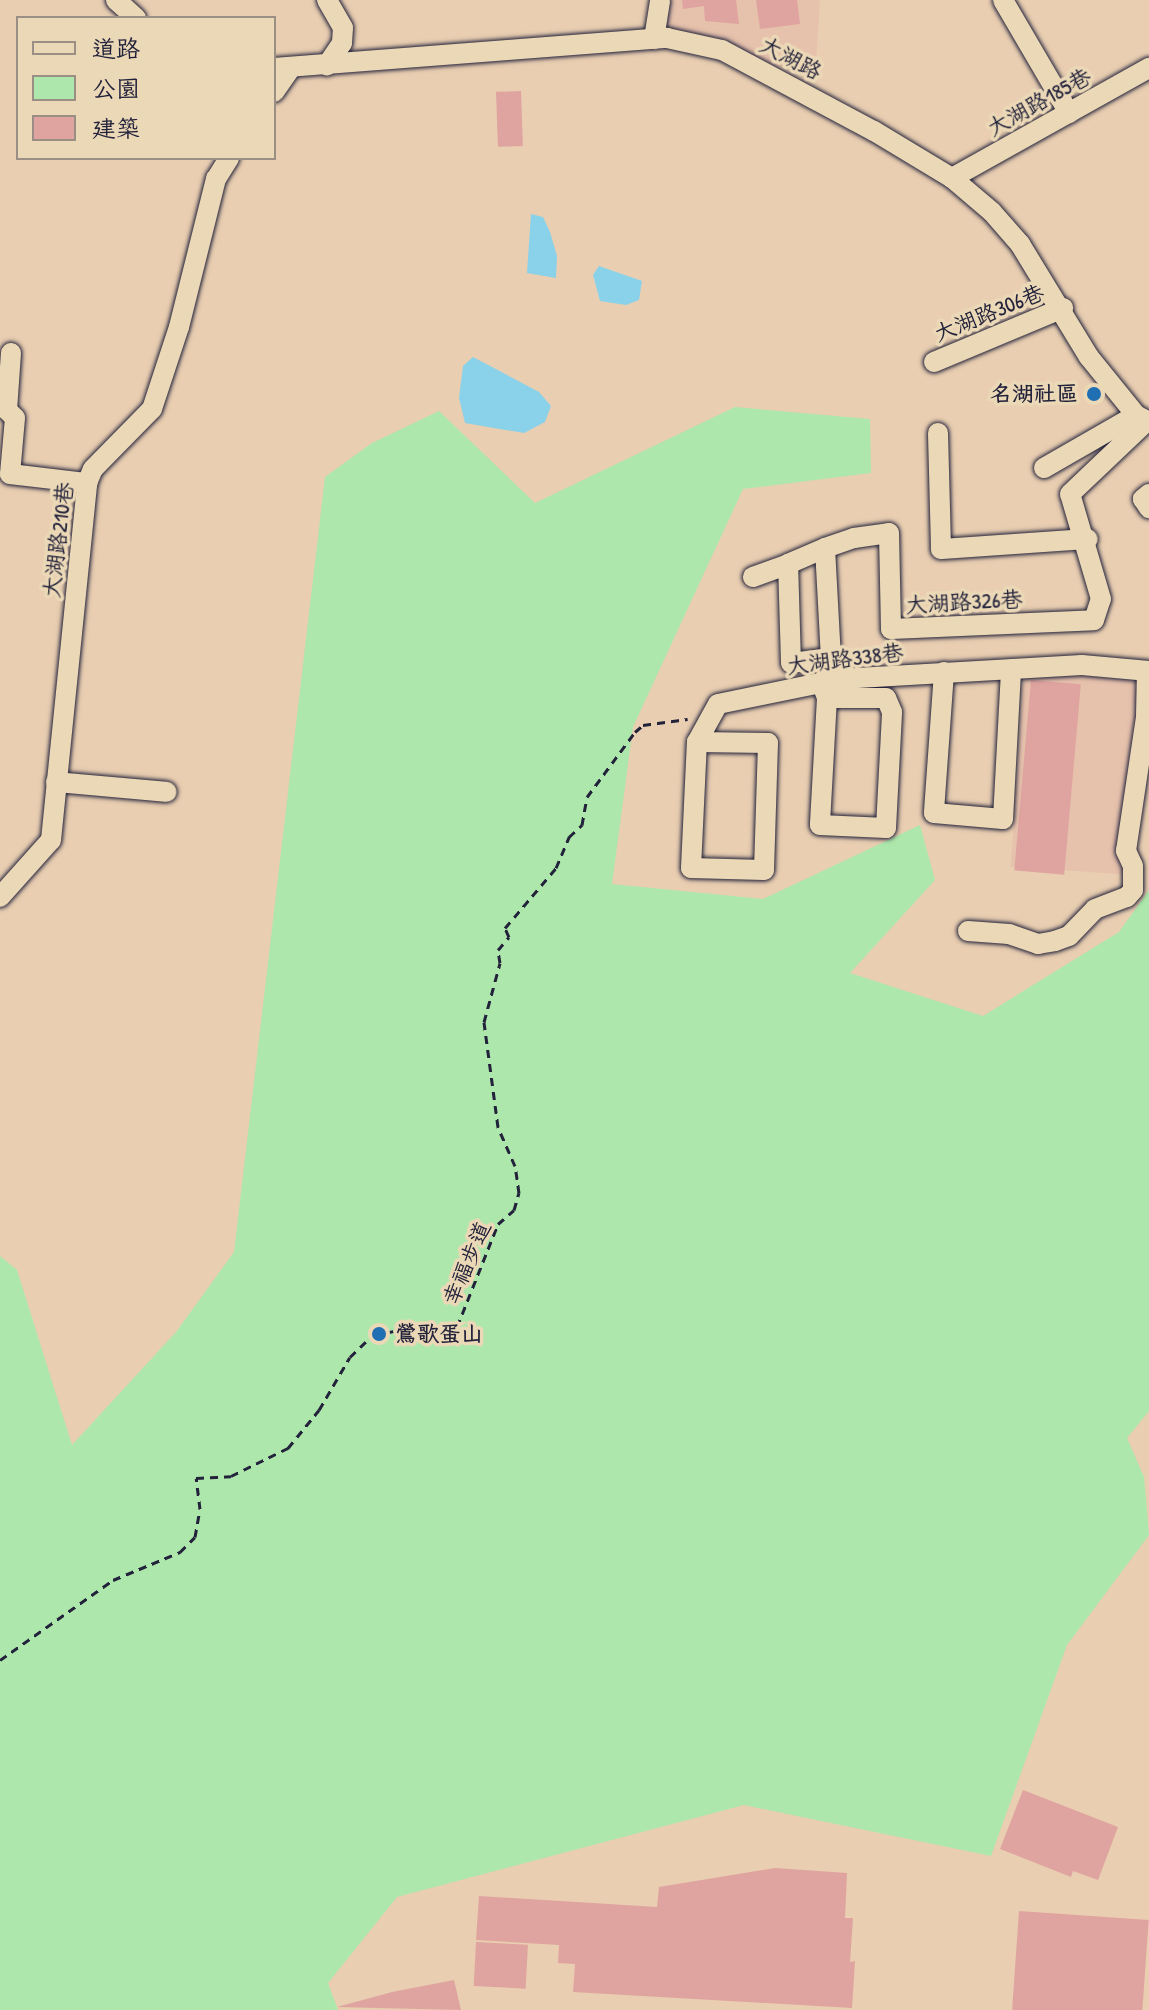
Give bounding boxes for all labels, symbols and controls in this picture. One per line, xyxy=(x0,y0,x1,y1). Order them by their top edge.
legend xyxy=(16,16,276,160)
street label: 大湖路 xyxy=(756,31,826,85)
text: 道路 xyxy=(92,32,140,64)
street label: 大湖路185巷 xyxy=(982,63,1096,141)
text: 公園 xyxy=(92,72,140,104)
text: 建築 xyxy=(92,112,140,144)
street label: 大湖路306巷 xyxy=(930,279,1048,347)
place label: 名湖社區 xyxy=(990,381,1078,407)
marker: 名湖社區 xyxy=(1085,385,1103,403)
street label: 大湖路210巷 xyxy=(38,481,78,599)
street label: 大湖路326巷 xyxy=(905,586,1023,618)
street label: 大湖路338巷 xyxy=(785,639,905,679)
street label: 幸福步道 xyxy=(438,1217,496,1309)
place label: 鶯歌蛋山 xyxy=(395,1321,483,1347)
marker: 鶯歌蛋山 xyxy=(370,1325,388,1343)

